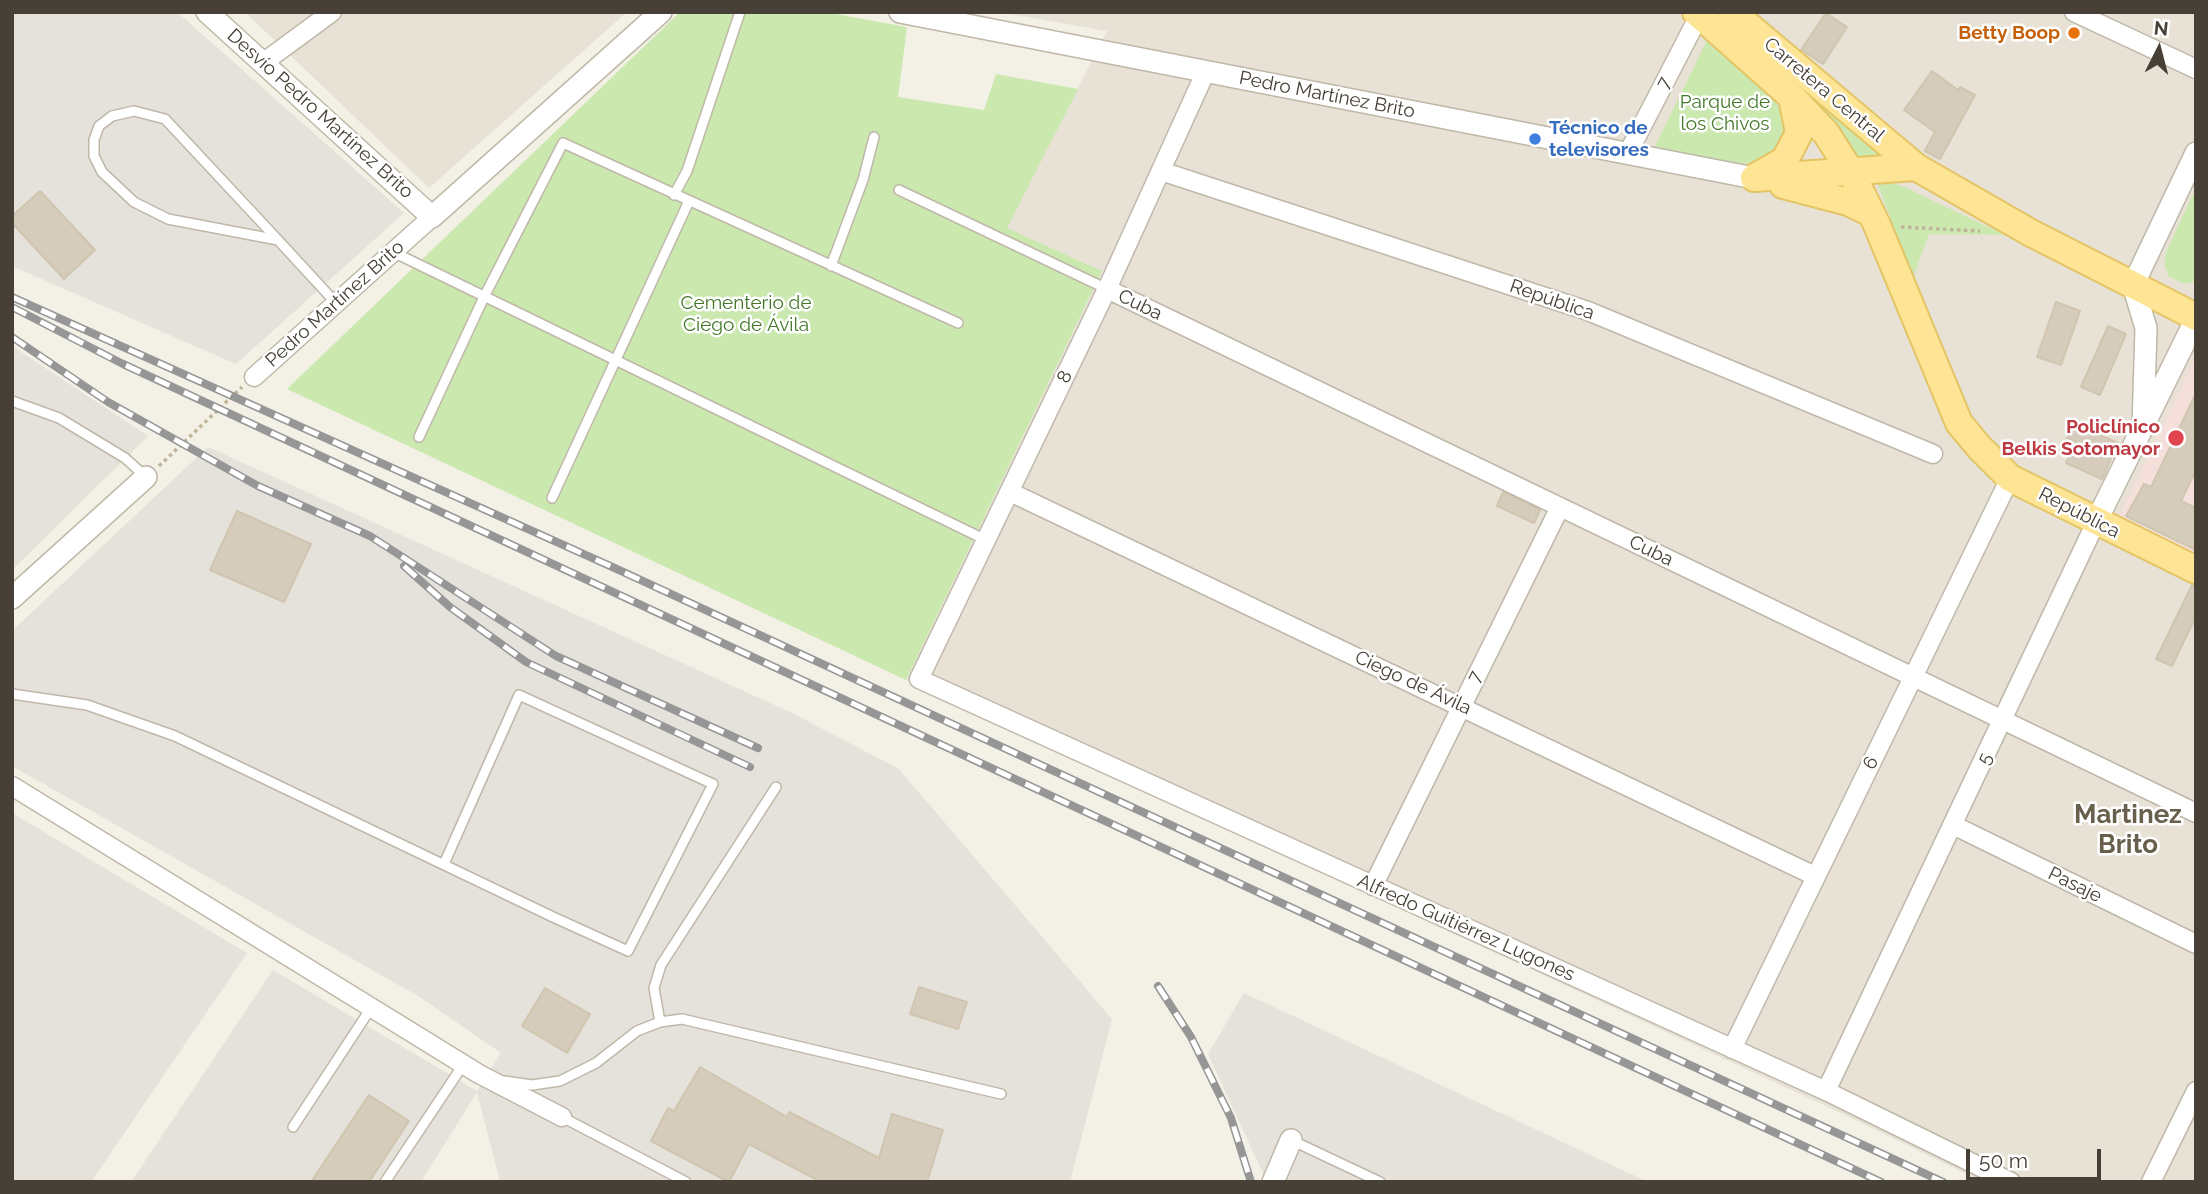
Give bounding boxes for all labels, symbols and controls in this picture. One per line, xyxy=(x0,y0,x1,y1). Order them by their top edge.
north arrow xyxy=(2124,14,2194,84)
text: N xyxy=(2153,16,2170,40)
place label: Betty Boop xyxy=(1958,22,2060,44)
street label: Desvío Pedro Martínez Brito xyxy=(222,24,418,204)
marker: Betty Boop xyxy=(2066,25,2082,41)
street label: Carretera Central xyxy=(1759,33,1889,147)
street label: Pedro Martínez Brito xyxy=(1237,67,1417,123)
street label: 7 xyxy=(1652,73,1676,93)
park label: Parque de los Chivos xyxy=(1680,91,1770,135)
place label: Técnico de televisores xyxy=(1549,117,1649,161)
marker: Técnico de televisores xyxy=(1527,131,1543,147)
street label: Pedro Martínez Brito xyxy=(261,236,409,372)
street label: República xyxy=(1507,275,1597,325)
street label: Cuba xyxy=(1114,285,1166,325)
park label: Cementerio de Ciego de Ávila xyxy=(680,292,812,336)
street label: 8 xyxy=(1052,367,1078,387)
place label: Policlínico Belkis Sotomayor xyxy=(2001,416,2160,460)
marker: Policlínico Belkis Sotomayor xyxy=(2166,428,2186,448)
street label: República xyxy=(2035,483,2123,543)
street label: Cuba xyxy=(1625,531,1677,571)
street label: Ciego de Ávila xyxy=(1351,646,1475,720)
street label: 7 xyxy=(1463,667,1487,687)
street label: 5 xyxy=(1972,749,1998,769)
street label: 6 xyxy=(1858,753,1884,773)
district label: Martinez Brito xyxy=(2074,799,2182,860)
street label: Pasaje xyxy=(2044,862,2106,908)
street label: Alfredo Guitiérrez Lugones xyxy=(1354,870,1578,986)
scale bar xyxy=(1970,1134,2105,1178)
text: 50 m xyxy=(1979,1148,2028,1173)

